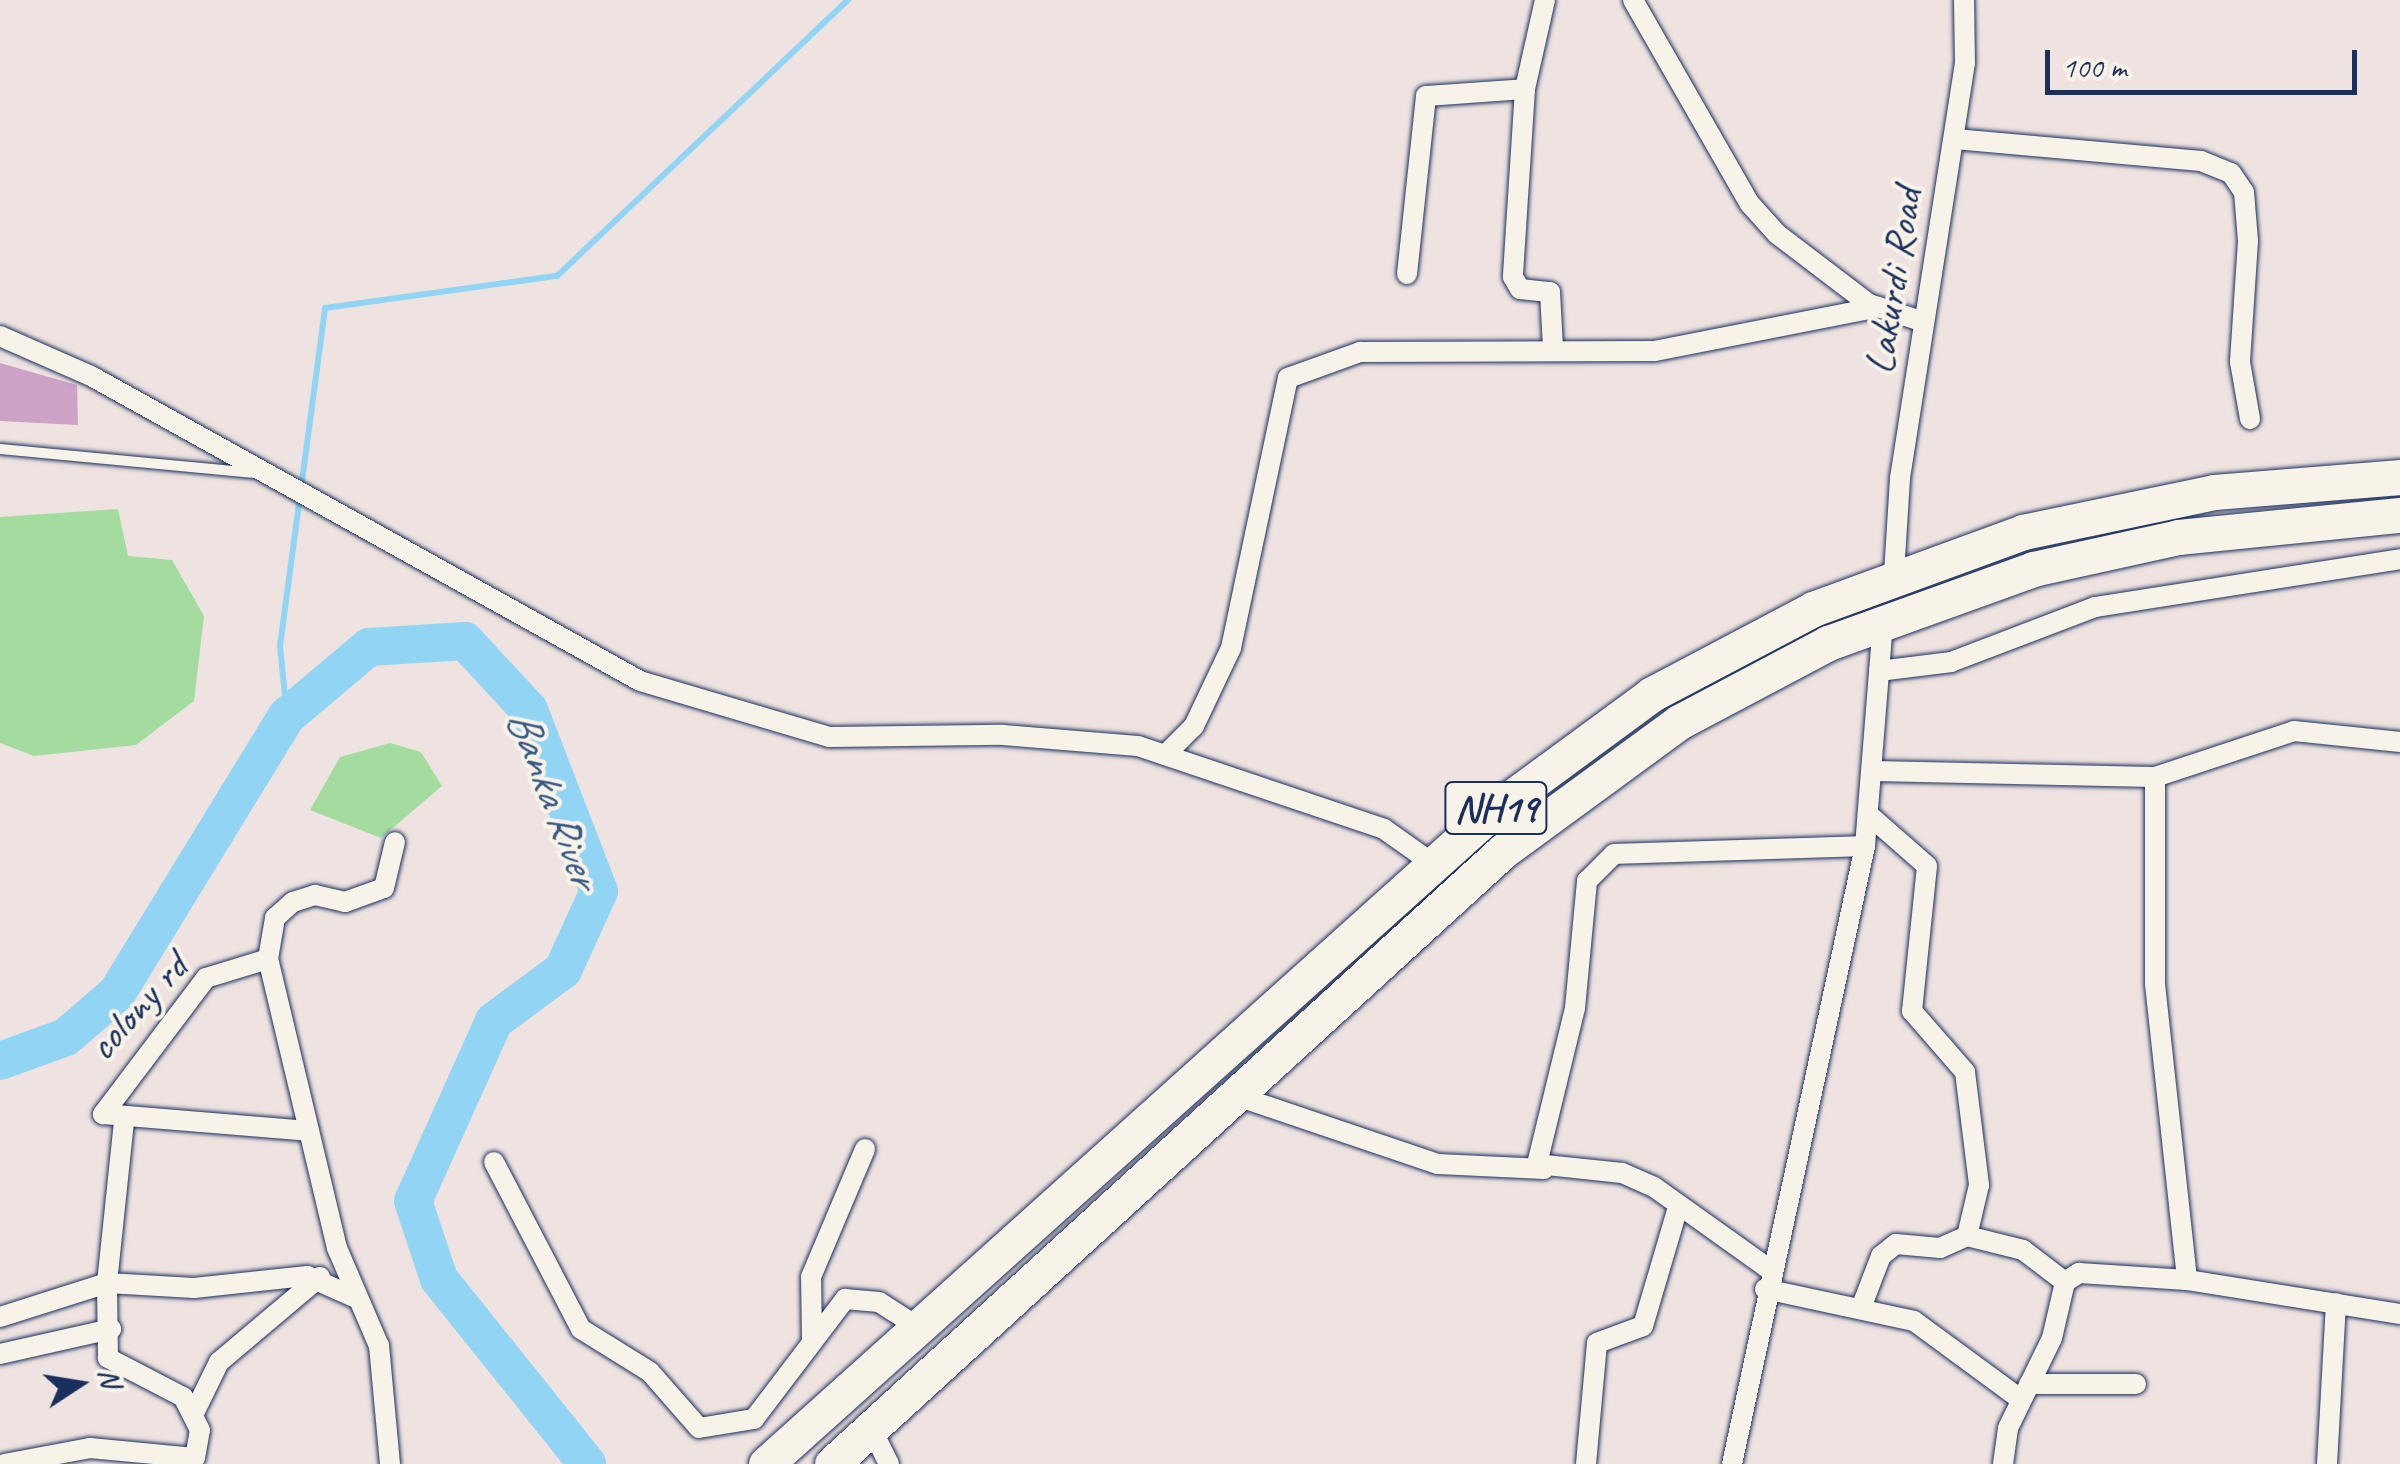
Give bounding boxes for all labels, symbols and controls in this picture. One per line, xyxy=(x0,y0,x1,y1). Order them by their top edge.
scale bar xyxy=(2050,30,2362,92)
text: 100 m xyxy=(2062,48,2127,86)
street label: Lakurdi Road xyxy=(1854,185,1934,377)
water label: Banka River xyxy=(494,701,612,895)
road number: NH19 xyxy=(1444,773,1548,843)
street label: colony rd xyxy=(77,943,199,1071)
north arrow xyxy=(30,1334,130,1434)
text: N xyxy=(91,1366,129,1390)

